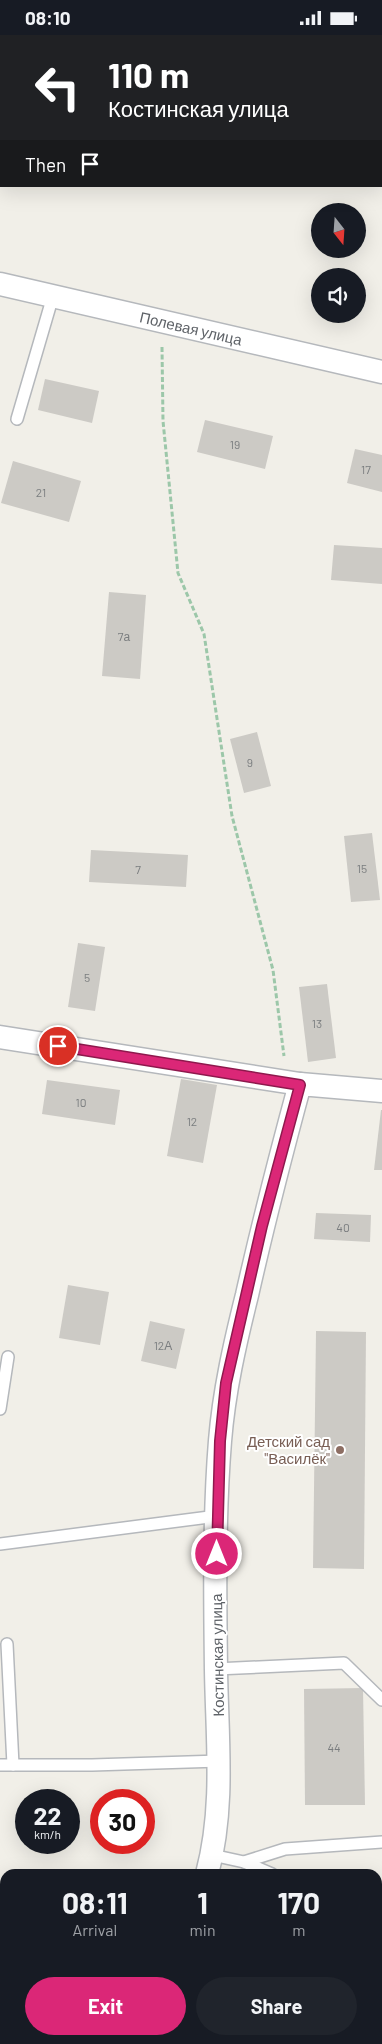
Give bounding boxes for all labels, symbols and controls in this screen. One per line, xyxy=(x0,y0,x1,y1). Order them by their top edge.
text: 08:10 xyxy=(25,6,71,29)
text: 110 m xyxy=(108,53,189,95)
icon: left xyxy=(25,55,90,120)
text: Костинская улица xyxy=(108,95,289,121)
icon: arrive xyxy=(76,150,104,178)
text: Then xyxy=(25,153,66,176)
north arrow xyxy=(311,203,366,257)
map controls xyxy=(311,203,366,323)
button: sound xyxy=(311,268,366,323)
street label: Полевая улица xyxy=(138,308,245,349)
house number: 19 xyxy=(230,437,240,451)
house number: 17 xyxy=(361,462,371,476)
house number: 21 xyxy=(36,485,46,499)
house number: 7а xyxy=(118,629,130,643)
house number: 9 xyxy=(247,755,253,769)
house number: 15 xyxy=(357,861,367,875)
house number: 7 xyxy=(135,862,141,876)
house number: 5 xyxy=(84,970,90,984)
house number: 13 xyxy=(312,1016,322,1030)
pin xyxy=(37,1025,79,1067)
icon: arrive xyxy=(44,1032,72,1060)
house number: 10 xyxy=(76,1095,86,1109)
house number: 12 xyxy=(187,1114,197,1128)
house number: 40 xyxy=(336,1220,350,1234)
house number: 12А xyxy=(154,1338,172,1352)
place label: Детский сад "Василёк" xyxy=(247,1432,330,1467)
marker: Детский сад "Василёк" xyxy=(334,1444,346,1456)
position arrow xyxy=(190,1527,242,1579)
street label: Костинская улица xyxy=(207,1593,227,1717)
house number: 44 xyxy=(327,1740,341,1754)
speed limit sign: 30 xyxy=(90,1789,155,1854)
text: 22 xyxy=(33,1800,62,1830)
text: km/h xyxy=(34,1827,61,1841)
text: 08:11 xyxy=(62,1884,128,1920)
text: 1 xyxy=(197,1884,208,1920)
text: 170 xyxy=(277,1884,320,1920)
text: Arrival xyxy=(72,1920,117,1939)
text: min xyxy=(190,1920,216,1939)
text: m xyxy=(292,1920,305,1939)
button: Exit xyxy=(25,1977,186,2035)
button: Share xyxy=(196,1977,357,2035)

